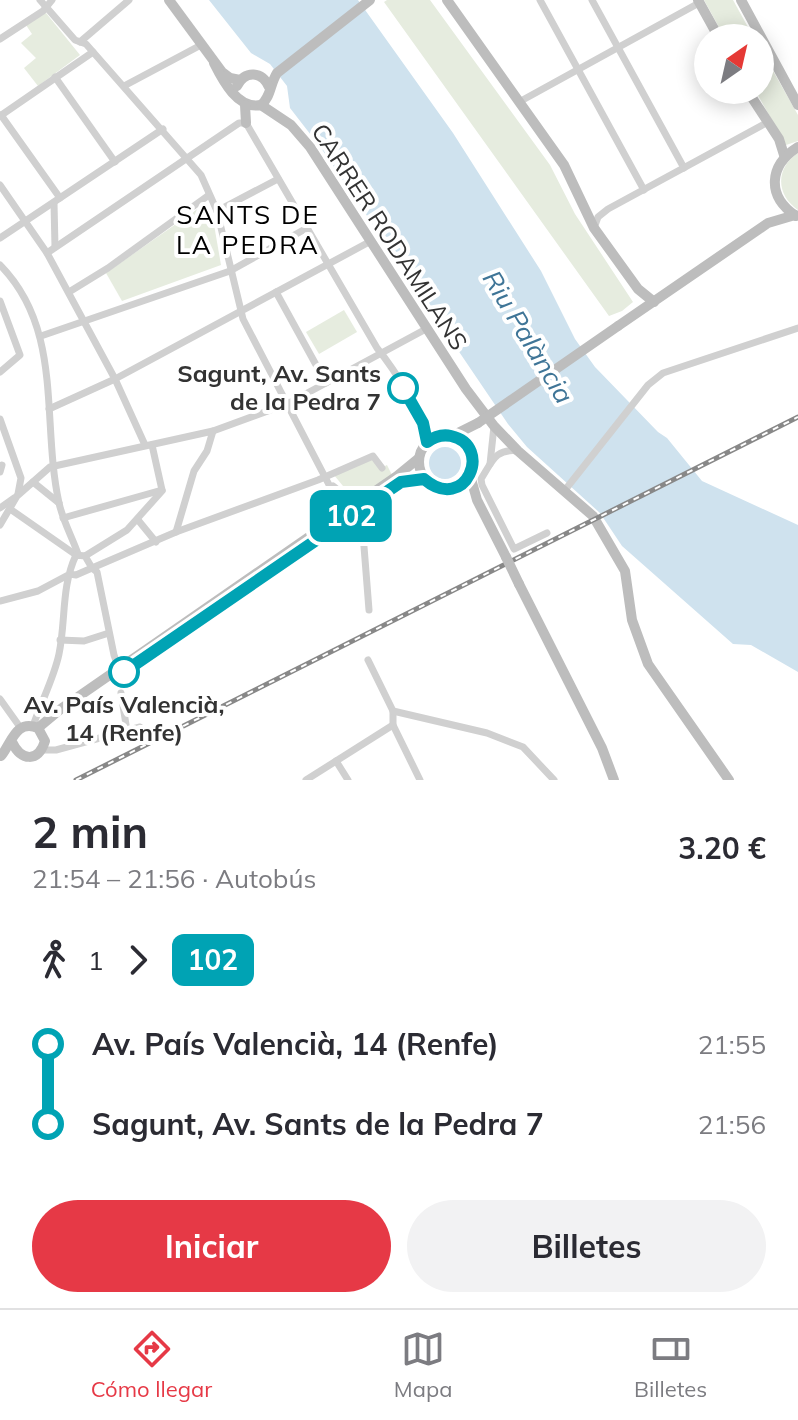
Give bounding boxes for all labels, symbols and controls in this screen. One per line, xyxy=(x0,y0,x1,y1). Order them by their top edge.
north arrow xyxy=(694,24,774,104)
map controls xyxy=(694,24,774,104)
street label: CARRER RODAMILANS xyxy=(305,118,474,355)
district label: SANTS DE LA PEDRA xyxy=(176,198,320,261)
water label: Riu Palància xyxy=(476,264,581,409)
place label: Sagunt, Av. Sants de la Pedra 7 xyxy=(177,358,381,416)
marker: Sagunt, Av. Sants de la Pedra 7 xyxy=(388,373,418,403)
line badge: 102 xyxy=(305,490,397,542)
text: 102 xyxy=(326,498,376,533)
marker: Av. País Valencià, 14 (Renfe) xyxy=(109,657,139,687)
place label: Av. País Valencià, 14 (Renfe) xyxy=(24,689,224,747)
text: 2 min xyxy=(32,804,148,859)
text: 3.20 € xyxy=(678,829,766,867)
text: 21:54 – 21:56 · Autobús xyxy=(32,862,316,895)
icon: walk xyxy=(32,938,76,982)
icon: forward xyxy=(116,938,160,982)
text: 102 xyxy=(188,942,238,977)
text: 1 xyxy=(88,944,104,977)
text: Av. País Valencià, 14 (Renfe) xyxy=(92,1025,499,1063)
text: 21:55 xyxy=(698,1028,766,1061)
text: Sagunt, Av. Sants de la Pedra 7 xyxy=(92,1105,544,1143)
text: 21:56 xyxy=(698,1108,766,1141)
button: Iniciar xyxy=(32,1200,391,1292)
button: Billetes xyxy=(407,1200,766,1292)
tab: Cómo llegar xyxy=(91,1327,212,1403)
tab: Mapa xyxy=(394,1327,452,1403)
tab: Billetes xyxy=(634,1327,707,1403)

